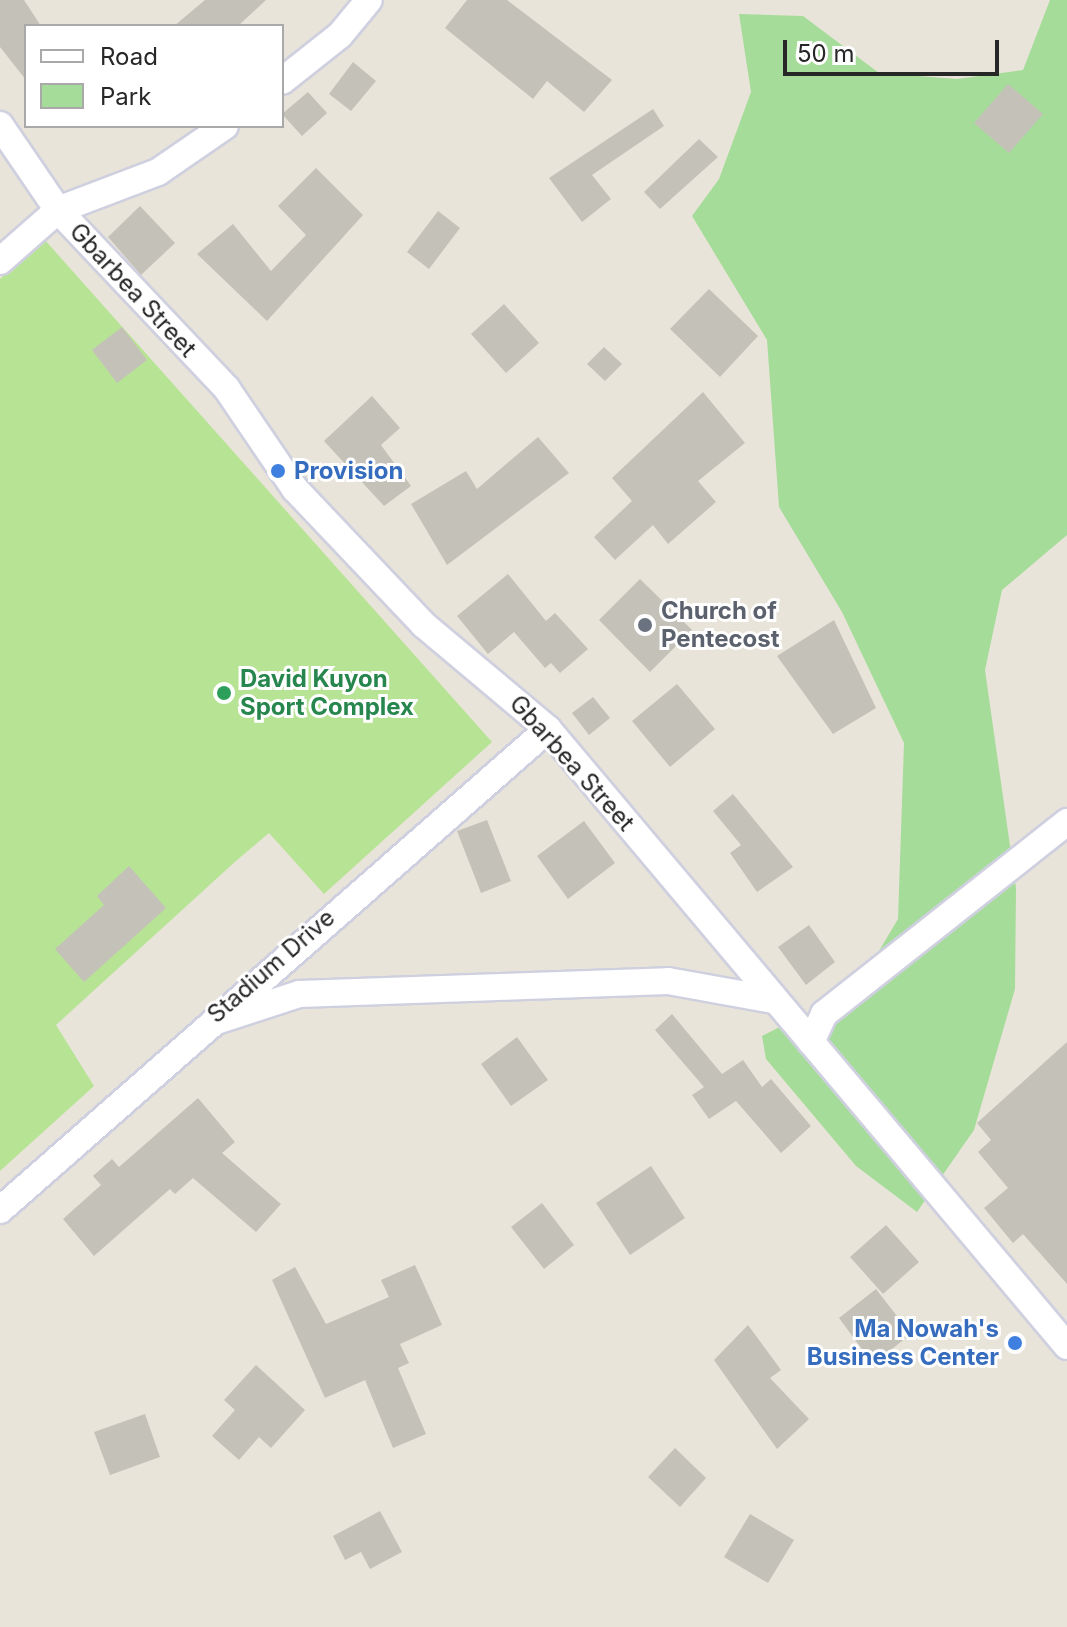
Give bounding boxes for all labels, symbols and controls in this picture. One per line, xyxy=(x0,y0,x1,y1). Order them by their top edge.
legend xyxy=(24,24,284,128)
scale bar xyxy=(787,24,1003,74)
text: 50 m xyxy=(797,39,855,68)
text: Road xyxy=(100,42,158,71)
text: Park xyxy=(100,82,151,111)
street label: Gbarbea Street xyxy=(64,217,202,363)
place label: Provision xyxy=(294,457,404,485)
marker: Provision xyxy=(269,462,287,480)
place label: Church of Pentecost xyxy=(661,597,780,653)
marker: Church of Pentecost xyxy=(636,616,654,634)
place label: David Kuyon Sport Complex xyxy=(240,665,414,721)
marker: David Kuyon Sport Complex xyxy=(215,684,233,702)
street label: Gbarbea Street xyxy=(504,689,640,837)
street label: Stadium Drive xyxy=(202,903,340,1029)
place label: Ma Nowah's Business Center xyxy=(807,1315,999,1371)
marker: Ma Nowah's Business Center xyxy=(1006,1334,1024,1352)

